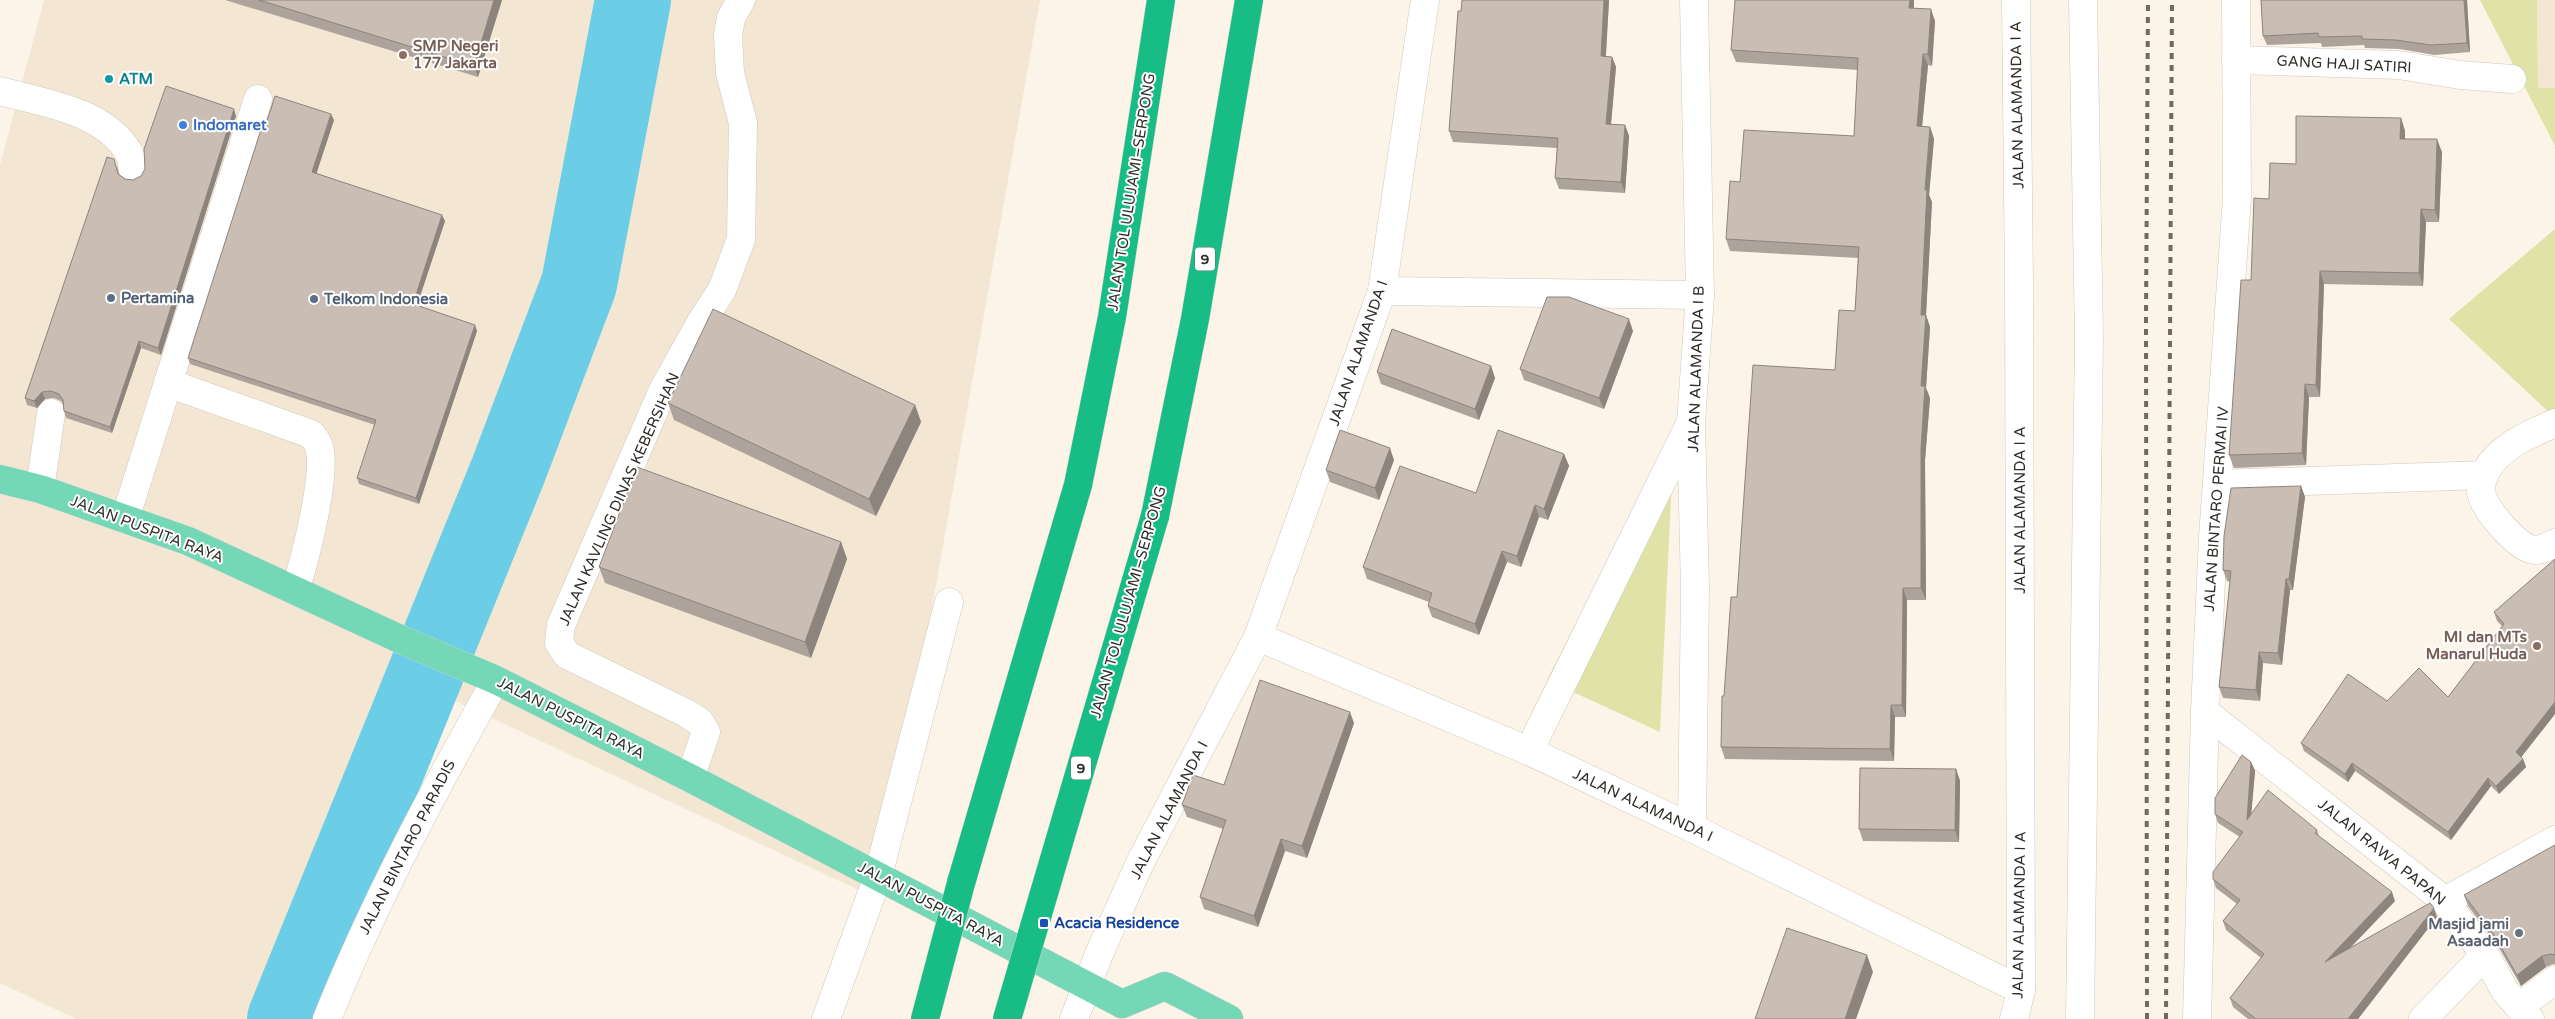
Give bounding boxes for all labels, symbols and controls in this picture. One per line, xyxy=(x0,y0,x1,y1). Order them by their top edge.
street label: JALAN ALAMANDA I A xyxy=(2007,21,2027,189)
place label: SMP Negeri 177 Jakarta xyxy=(413,37,498,72)
marker: SMP Negeri 177 Jakarta xyxy=(397,49,409,61)
street label: GANG HAJI SATIRI xyxy=(2276,51,2412,77)
place label: ATM xyxy=(119,70,153,88)
street label: JALAN TOL ULUJAMI–SERPONG xyxy=(1103,72,1159,312)
marker: ATM xyxy=(103,73,115,85)
place label: Indomaret xyxy=(193,116,267,134)
marker: Indomaret xyxy=(177,119,189,131)
road number: 9 xyxy=(1195,248,1215,270)
street label: JALAN ALAMANDA I xyxy=(1325,278,1391,428)
street label: JALAN ALAMANDA I B xyxy=(1684,285,1708,453)
place label: Pertamina xyxy=(121,289,194,307)
place label: Telkom Indonesia xyxy=(323,290,448,308)
marker: Pertamina xyxy=(105,292,117,304)
marker: Telkom Indonesia xyxy=(308,293,320,305)
street label: JALAN KAVLING DINAS KEBERSIHAN xyxy=(555,370,683,628)
street label: JALAN BINTARO PERMAI IV xyxy=(2200,405,2232,612)
street label: JALAN ALAMANDA I A xyxy=(2011,426,2029,594)
street label: JALAN TOL ULUJAMI–SERPONG xyxy=(1086,484,1170,720)
street label: JALAN PUSPITA RAYA xyxy=(68,491,226,567)
place label: MI dan MTs Manarul Huda xyxy=(2426,628,2527,663)
marker: MI dan MTs Manarul Huda xyxy=(2531,640,2543,652)
street label: JALAN PUSPITA RAYA xyxy=(494,673,648,763)
street label: JALAN ALAMANDA I xyxy=(1126,738,1212,882)
road number: 9 xyxy=(1071,756,1091,780)
street label: JALAN BINTARO PARADIS xyxy=(355,757,459,937)
street label: JALAN ALAMANDA I xyxy=(1570,765,1716,845)
street label: JALAN RAWA PAPAN xyxy=(2315,795,2449,909)
street label: JALAN ALAMANDA I A xyxy=(2009,831,2029,999)
street label: JALAN PUSPITA RAYA xyxy=(855,858,1007,950)
place label: Acacia Residence xyxy=(1054,914,1180,932)
place label: Masjid jami Asaadah xyxy=(2428,915,2509,950)
marker: Acacia Residence xyxy=(1038,917,1050,929)
marker: Masjid jami Asaadah xyxy=(2513,927,2525,939)

